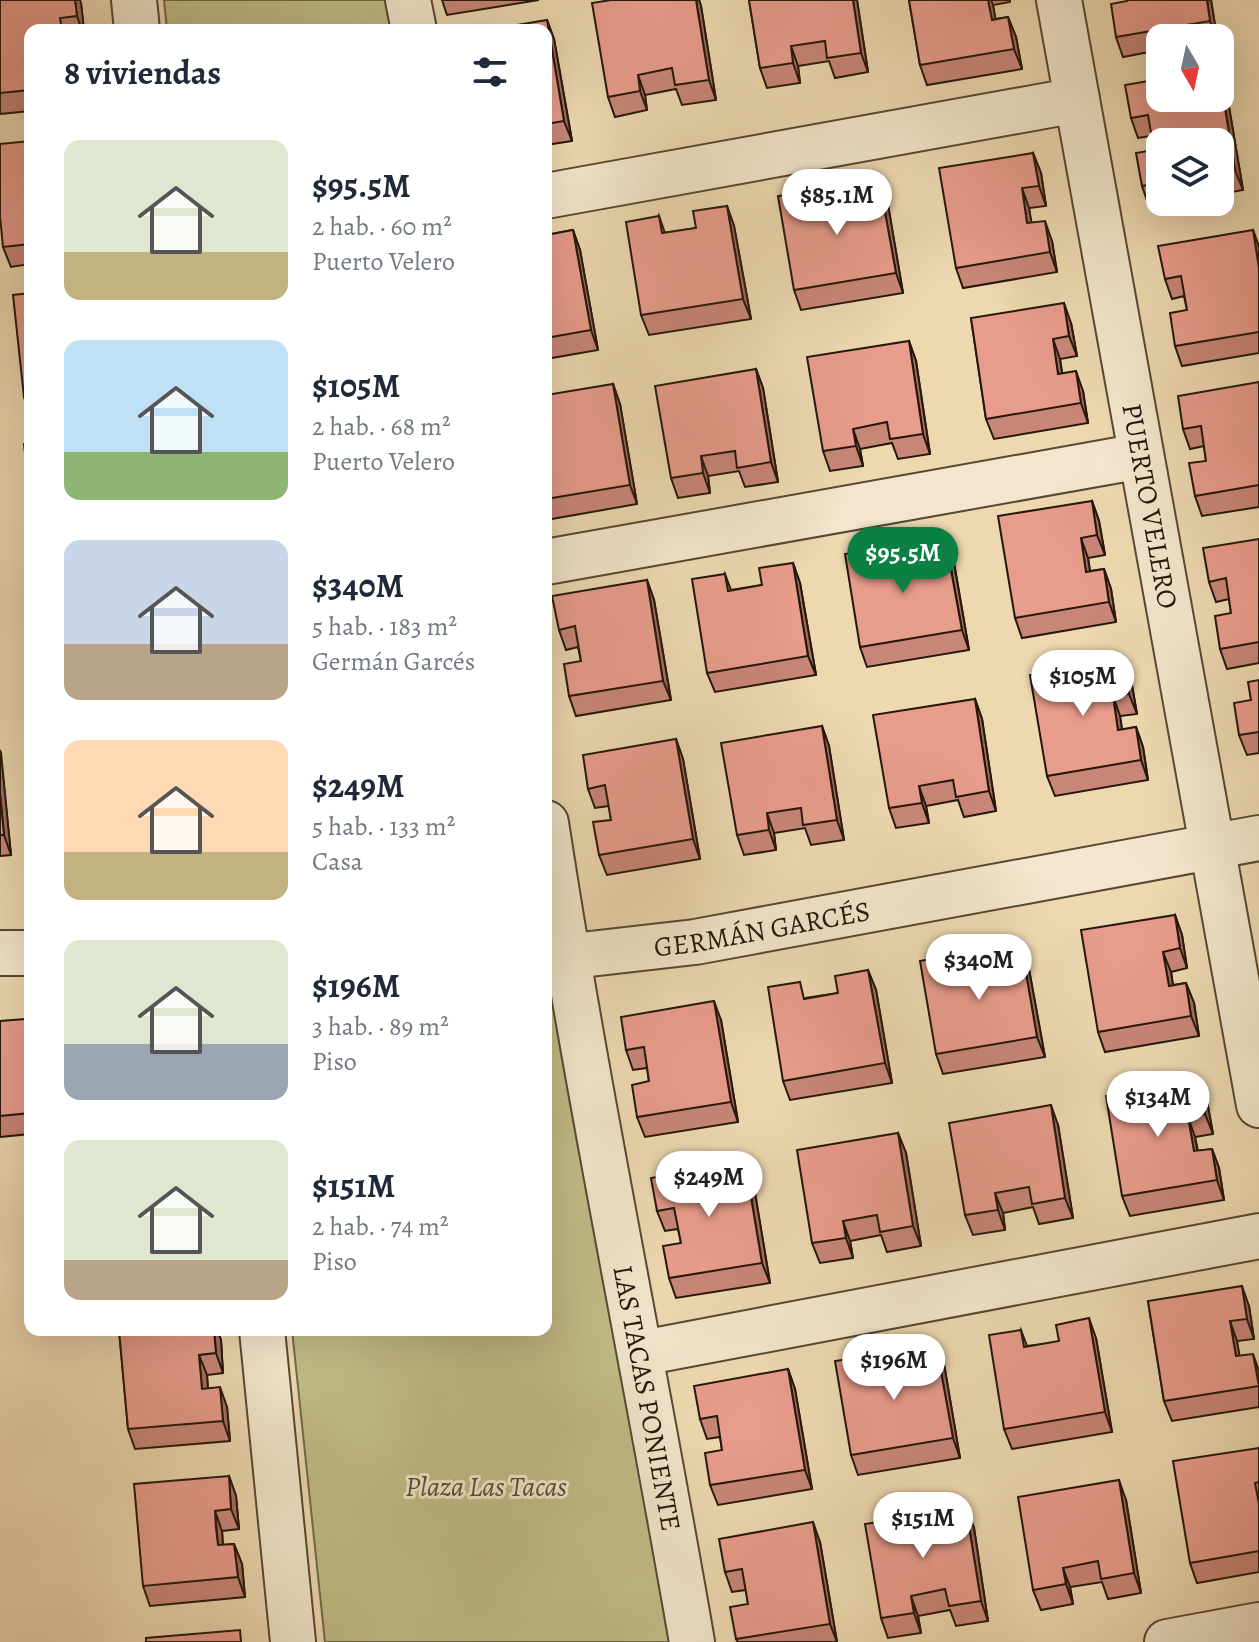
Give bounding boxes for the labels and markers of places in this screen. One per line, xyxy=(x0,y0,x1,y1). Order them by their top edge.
pin: $85.1M xyxy=(772,169,902,237)
pin: $95.5M xyxy=(838,527,968,595)
pin: $105M xyxy=(1027,650,1139,718)
pin: $340M xyxy=(923,934,1035,1002)
pin: $134M xyxy=(1102,1071,1214,1139)
pin: $249M xyxy=(653,1151,765,1219)
pin: $196M xyxy=(838,1334,950,1402)
pin: $151M xyxy=(867,1492,979,1560)

